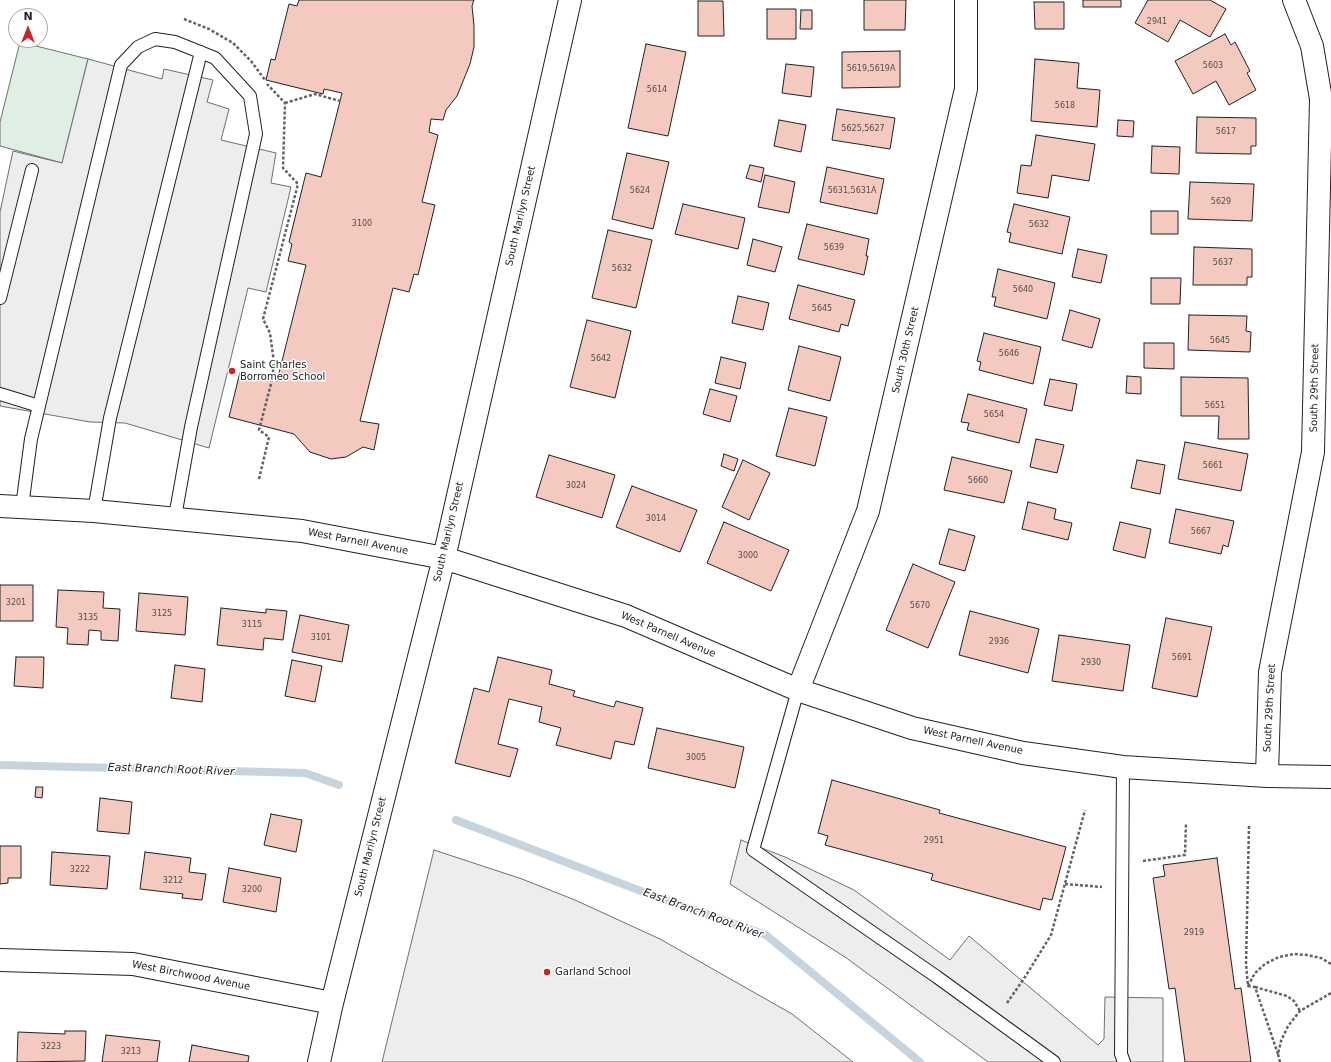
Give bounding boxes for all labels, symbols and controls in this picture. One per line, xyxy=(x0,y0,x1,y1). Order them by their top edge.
north arrow xyxy=(8,8,48,48)
text: N xyxy=(23,10,33,23)
house number: 2941 xyxy=(1147,17,1167,27)
house number: 5603 xyxy=(1203,61,1223,71)
house number: 5619,5619A xyxy=(847,64,895,74)
house number: 5614 xyxy=(647,85,667,95)
house number: 5618 xyxy=(1055,101,1075,111)
house number: 5625,5627 xyxy=(841,124,885,134)
house number: 5617 xyxy=(1216,127,1236,137)
street label: South Marilyn Street xyxy=(504,165,538,267)
house number: 5624 xyxy=(630,186,650,196)
house number: 5631,5631A xyxy=(828,186,876,196)
house number: 5629 xyxy=(1211,197,1231,207)
house number: 3100 xyxy=(352,219,372,229)
house number: 5632 xyxy=(1029,220,1049,230)
house number: 5639 xyxy=(824,243,844,253)
house number: 5637 xyxy=(1213,258,1233,268)
house number: 5632 xyxy=(612,264,632,274)
house number: 5640 xyxy=(1013,285,1033,295)
house number: 5645 xyxy=(812,304,832,314)
street label: South 30th Street xyxy=(890,305,922,395)
house number: 5645 xyxy=(1210,336,1230,346)
street label: South 29th Street xyxy=(1308,344,1322,432)
house number: 5646 xyxy=(999,349,1019,359)
house number: 5642 xyxy=(591,354,611,364)
place label: Saint Charles Borromeo School xyxy=(240,359,325,382)
marker: Saint Charles Borromeo School xyxy=(227,366,237,376)
house number: 5651 xyxy=(1205,401,1225,411)
house number: 5654 xyxy=(984,410,1004,420)
house number: 5661 xyxy=(1203,461,1223,471)
house number: 5660 xyxy=(968,476,988,486)
street label: South Marilyn Street xyxy=(432,481,466,583)
house number: 3024 xyxy=(566,481,586,491)
house number: 3014 xyxy=(646,514,666,524)
street label: West Parnell Avenue xyxy=(307,526,409,558)
house number: 5667 xyxy=(1191,527,1211,537)
house number: 3000 xyxy=(738,551,758,561)
house number: 3201 xyxy=(6,598,26,608)
house number: 5670 xyxy=(910,601,930,611)
house number: 3125 xyxy=(152,609,172,619)
street label: West Parnell Avenue xyxy=(619,610,717,660)
house number: 3135 xyxy=(78,613,98,623)
house number: 3115 xyxy=(242,620,262,630)
house number: 3101 xyxy=(311,633,331,643)
house number: 2936 xyxy=(989,637,1009,647)
house number: 5691 xyxy=(1172,653,1192,663)
house number: 2930 xyxy=(1081,658,1101,668)
street label: South 29th Street xyxy=(1262,663,1278,753)
street label: West Parnell Avenue xyxy=(922,725,1024,757)
house number: 3005 xyxy=(686,753,706,763)
water label: East Branch Root River xyxy=(107,761,235,779)
street label: South Marilyn Street xyxy=(353,796,389,898)
house number: 2951 xyxy=(924,836,944,846)
house number: 3222 xyxy=(70,865,90,875)
house number: 3212 xyxy=(163,876,183,886)
house number: 3200 xyxy=(242,885,262,895)
water label: East Branch Root River xyxy=(641,886,765,942)
house number: 2919 xyxy=(1184,928,1204,938)
street label: West Birchwood Avenue xyxy=(131,959,251,993)
place label: Garland School xyxy=(555,966,631,978)
marker: Garland School xyxy=(542,967,552,977)
house number: 3223 xyxy=(41,1042,61,1052)
house number: 3213 xyxy=(121,1047,141,1057)

